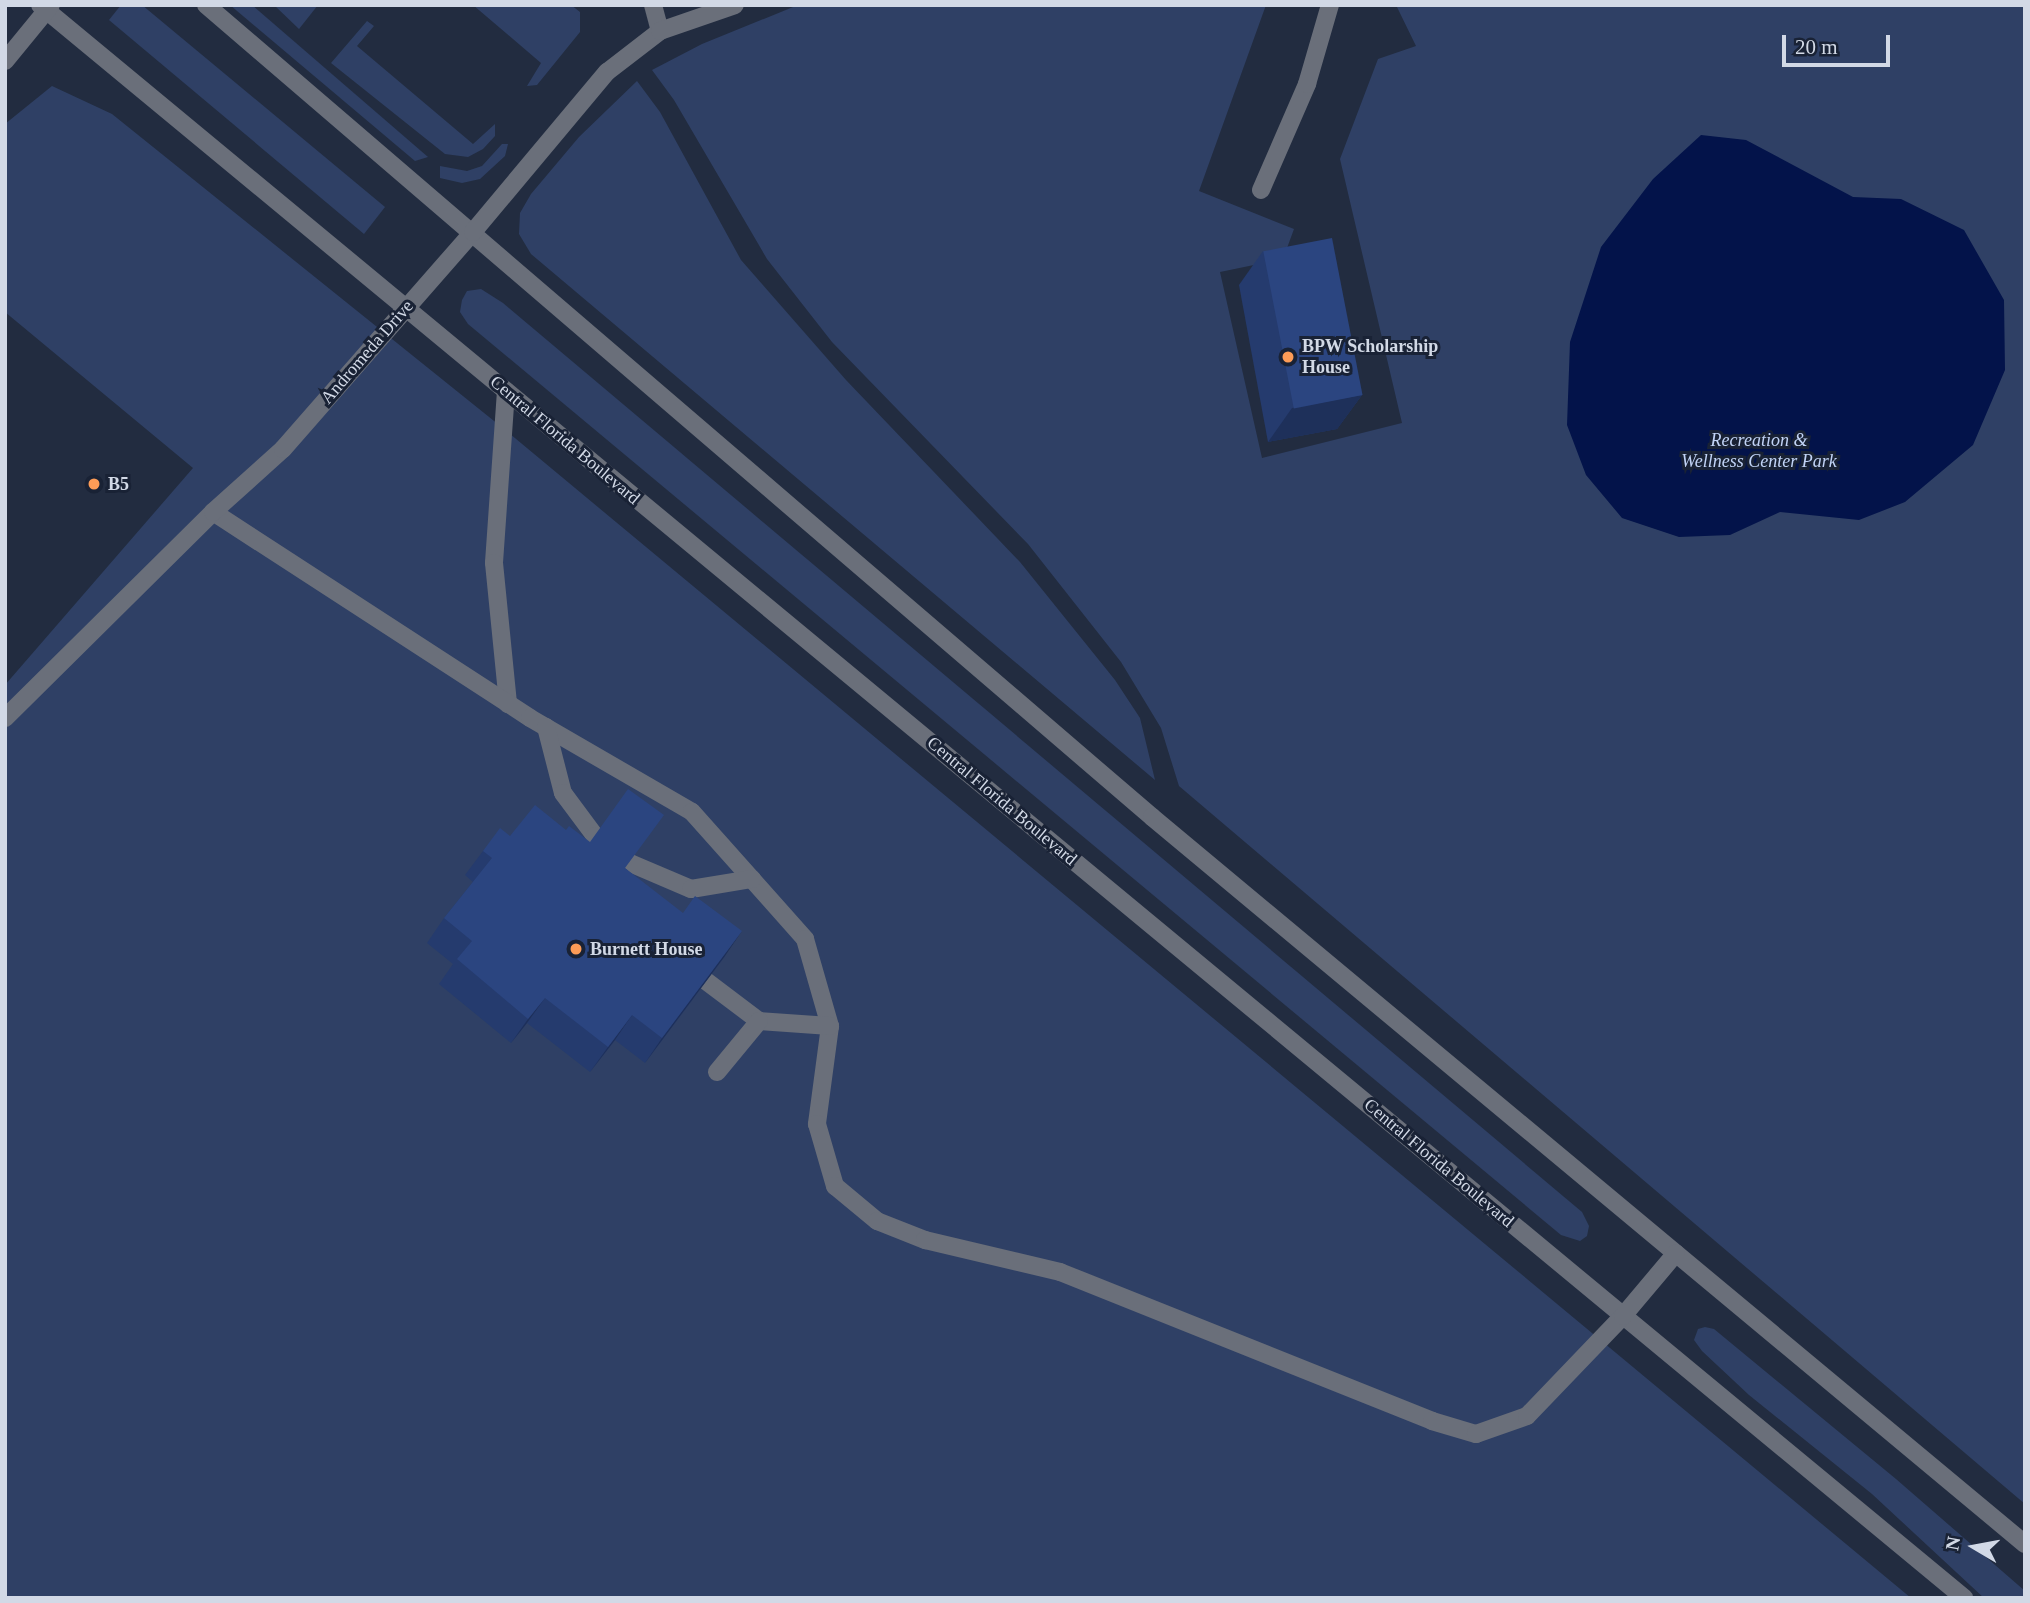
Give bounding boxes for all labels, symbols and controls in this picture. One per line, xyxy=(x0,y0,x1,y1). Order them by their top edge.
scale bar xyxy=(1785,21,1894,65)
text: 20 m xyxy=(1795,35,1838,59)
street label: Andromeda Drive xyxy=(316,296,418,408)
place label: BPW Scholarship House xyxy=(1302,336,1439,378)
marker: BPW Scholarship House xyxy=(1280,349,1296,365)
street label: Central Florida Boulevard xyxy=(486,371,644,509)
park label: Recreation & Wellness Center Park xyxy=(1681,430,1837,472)
place label: B5 xyxy=(108,473,129,495)
marker: B5 xyxy=(86,476,102,492)
street label: Central Florida Boulevard xyxy=(923,732,1081,870)
place label: Burnett House xyxy=(590,938,702,960)
marker: Burnett House xyxy=(568,941,584,957)
street label: Central Florida Boulevard xyxy=(1360,1094,1518,1232)
north arrow xyxy=(1939,1512,2009,1582)
text: N xyxy=(1941,1535,1964,1552)

